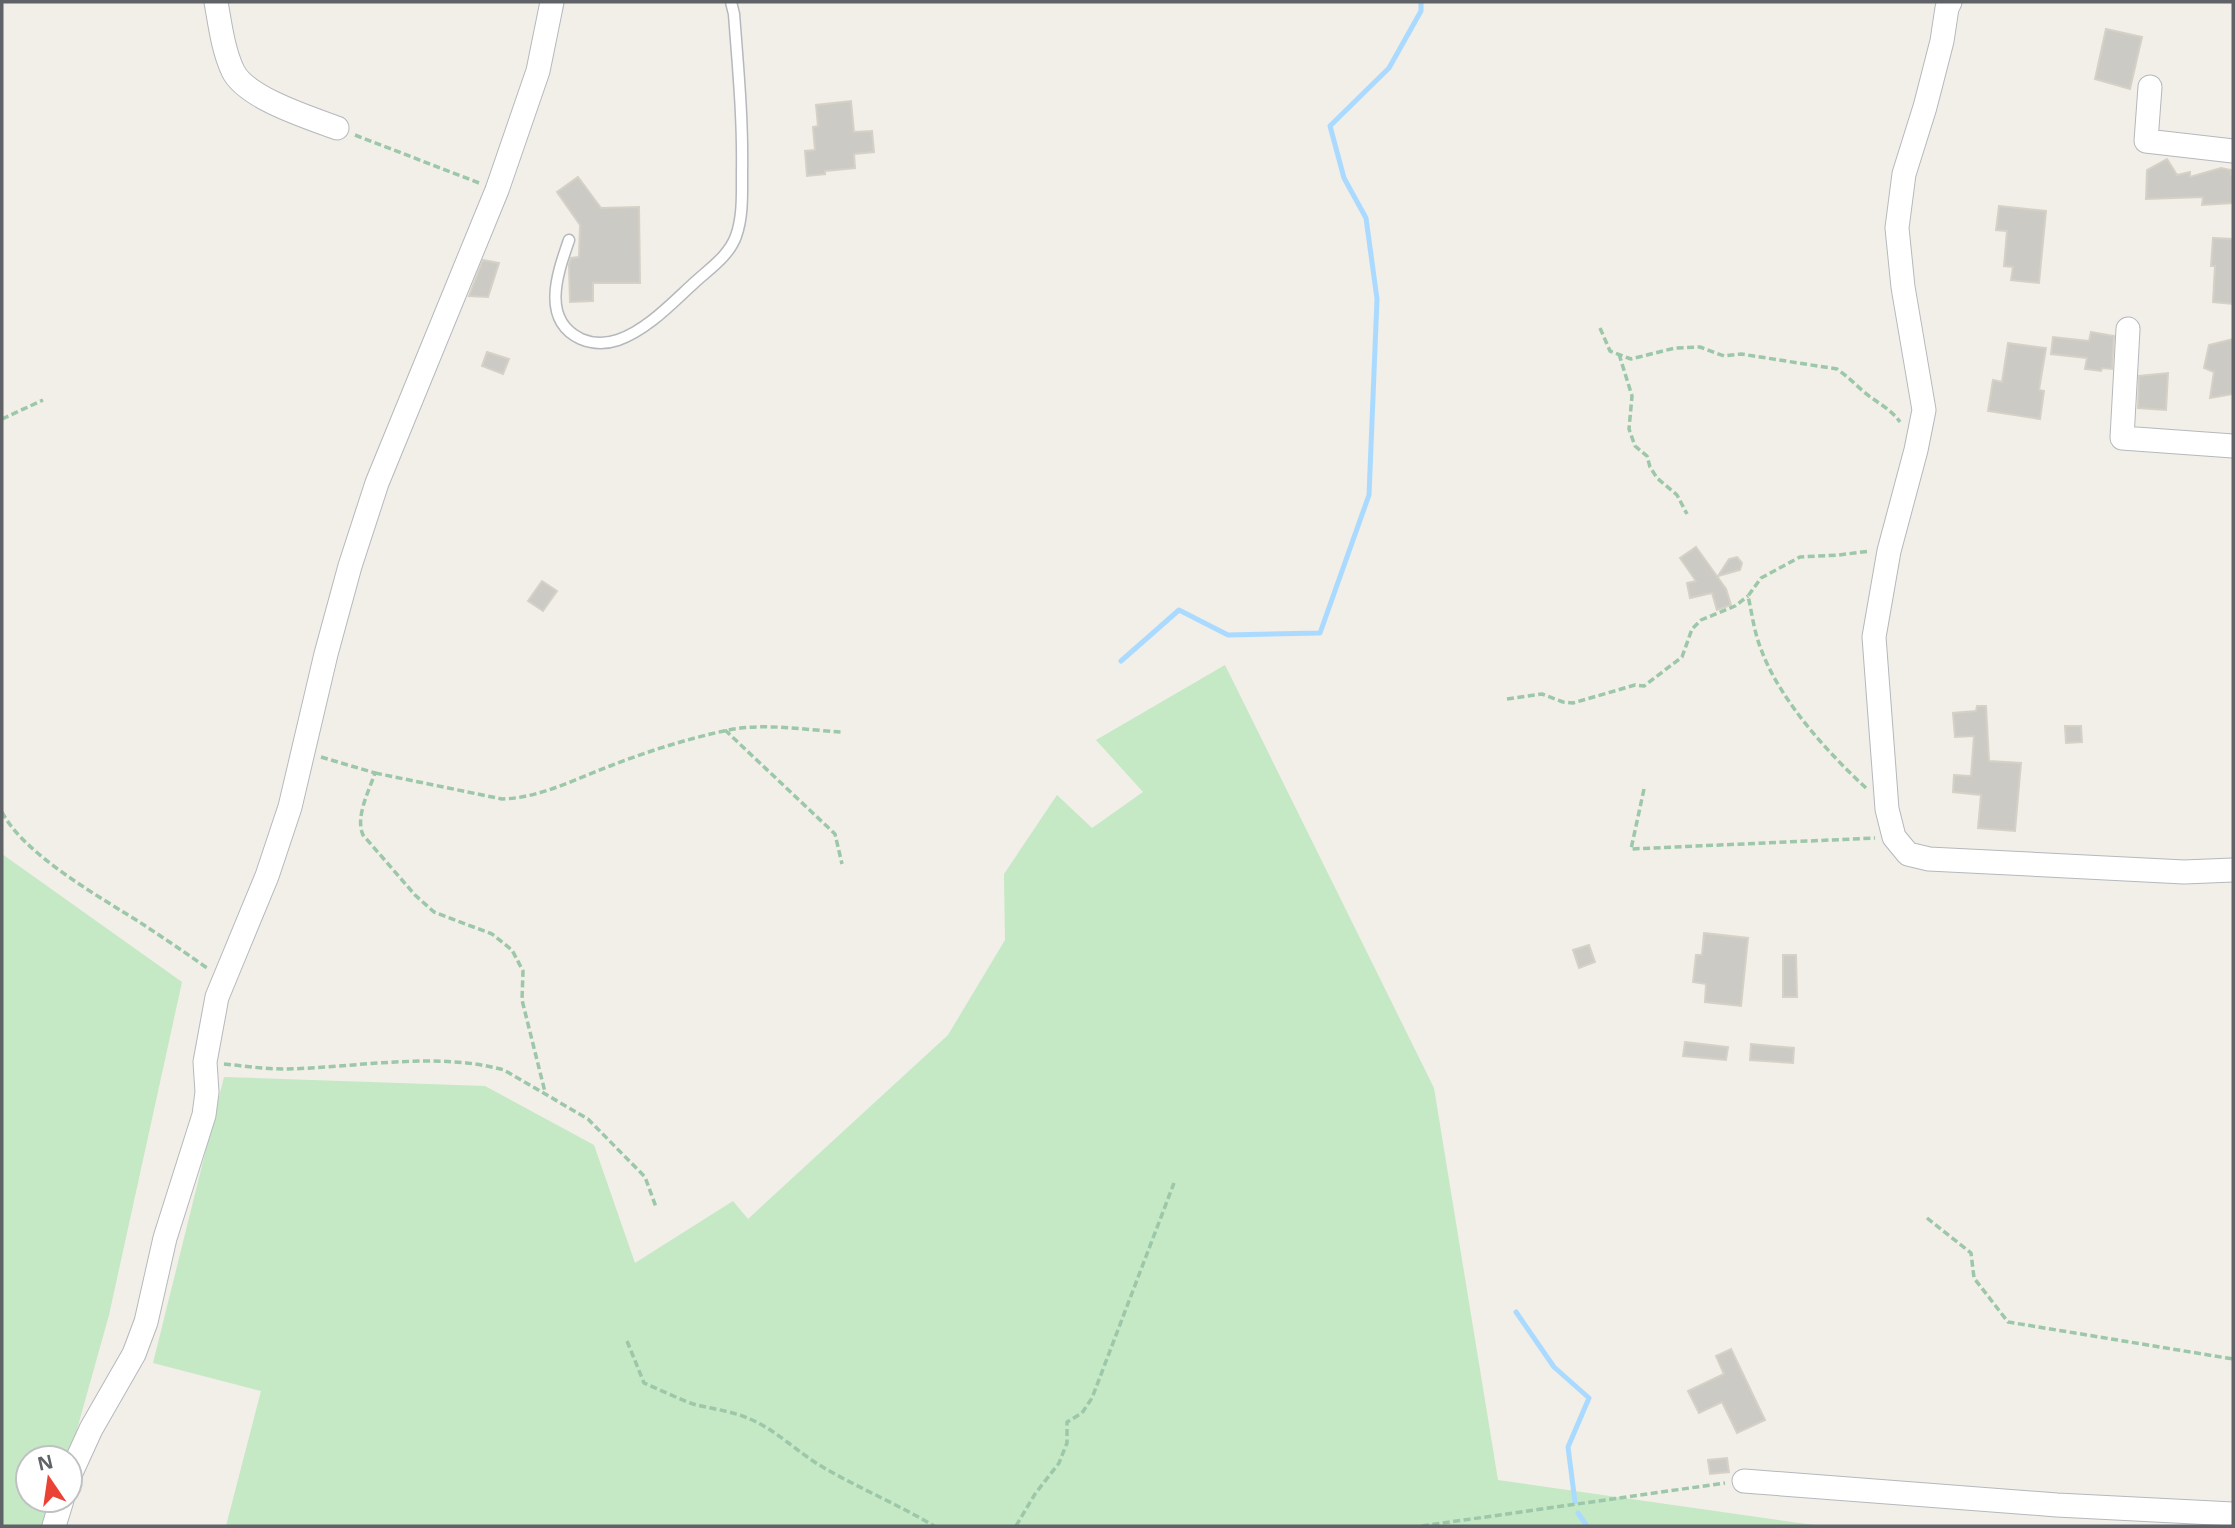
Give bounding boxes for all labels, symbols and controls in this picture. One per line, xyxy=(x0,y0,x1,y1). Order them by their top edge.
north arrow xyxy=(14,1444,84,1514)
text: N xyxy=(35,1448,56,1477)

